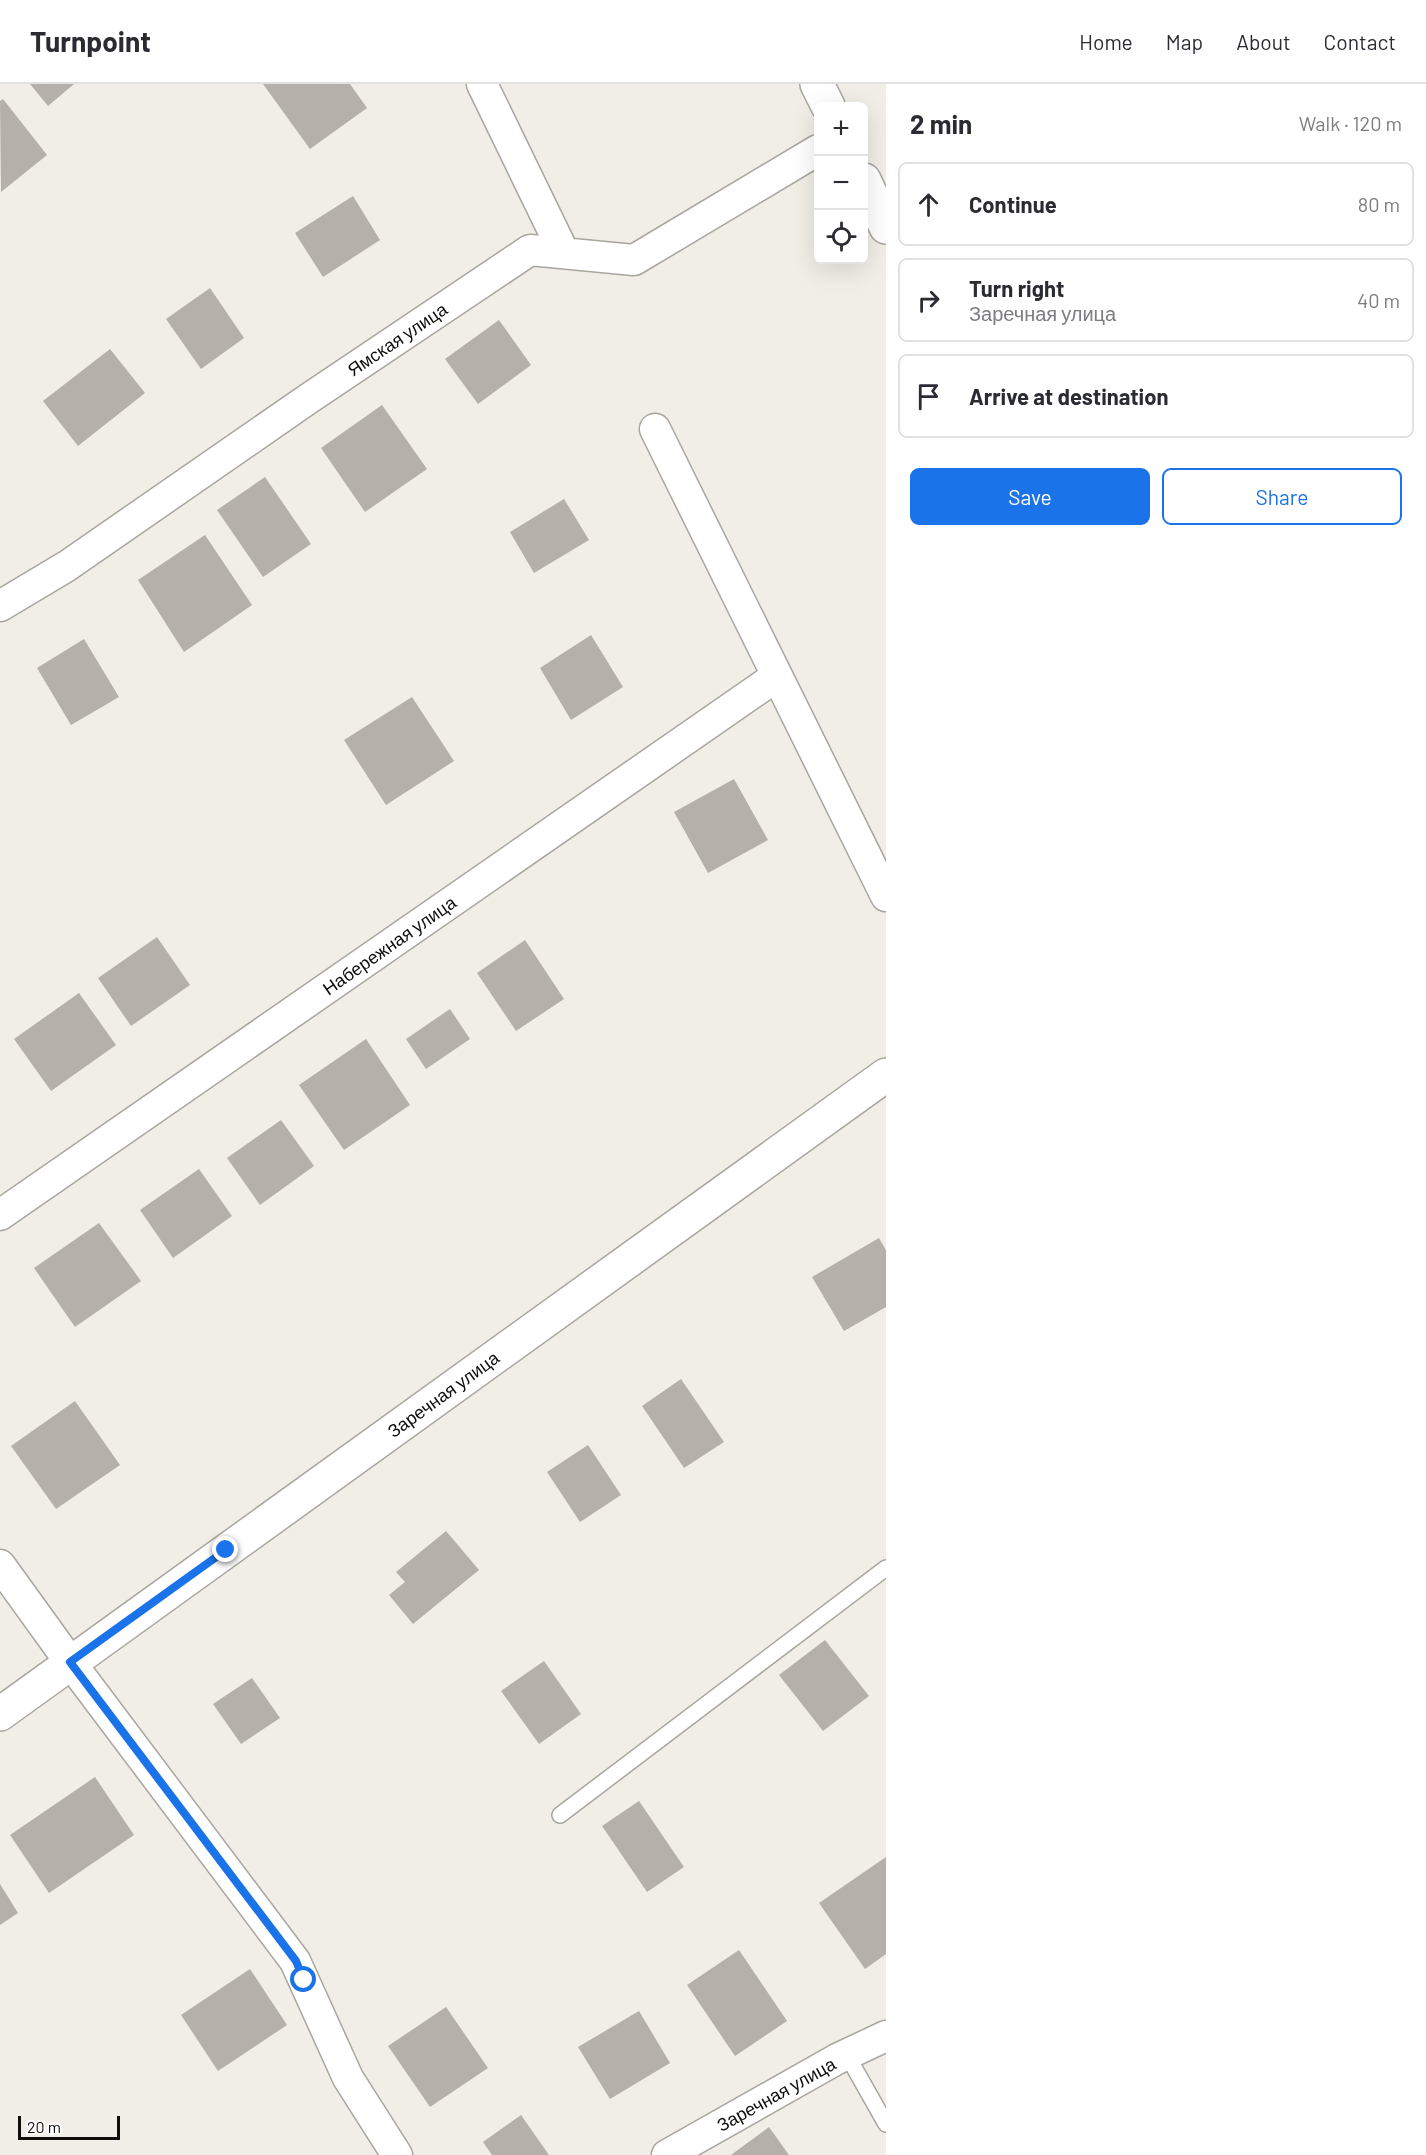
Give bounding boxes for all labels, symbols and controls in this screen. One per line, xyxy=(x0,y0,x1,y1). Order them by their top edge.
text: Turnpoint xyxy=(30,24,151,58)
text: Home xyxy=(1079,29,1133,54)
text: Map xyxy=(1166,29,1203,54)
text: About xyxy=(1236,29,1291,54)
text: Contact xyxy=(1324,29,1396,54)
map controls xyxy=(814,102,868,264)
button: + xyxy=(814,102,868,156)
text: 2 min xyxy=(910,108,972,139)
text: Walk · 120 m xyxy=(1299,111,1402,135)
button: − xyxy=(814,156,868,210)
icon: ahead xyxy=(912,188,945,221)
text: Continue xyxy=(969,191,1057,217)
text: 80 m xyxy=(1358,192,1400,216)
button: locate xyxy=(814,210,868,264)
text: Turn right xyxy=(969,275,1064,301)
icon: right xyxy=(912,284,945,317)
text: 40 m xyxy=(1357,288,1400,312)
street label: Ямская улица xyxy=(343,297,452,380)
text: Заречная улица xyxy=(969,301,1116,325)
icon: arrive xyxy=(912,380,945,413)
text: Arrive at destination xyxy=(969,383,1168,409)
button: Save xyxy=(910,468,1150,525)
button: Share xyxy=(1162,468,1402,525)
street label: Набережная улица xyxy=(318,890,461,999)
street label: Заречная улица xyxy=(383,1346,504,1442)
route end xyxy=(212,1536,238,1562)
route start xyxy=(290,1966,316,1992)
street label: Заречная улица xyxy=(713,2052,840,2136)
scale bar xyxy=(18,2113,120,2140)
text: 20 m xyxy=(27,2117,61,2136)

